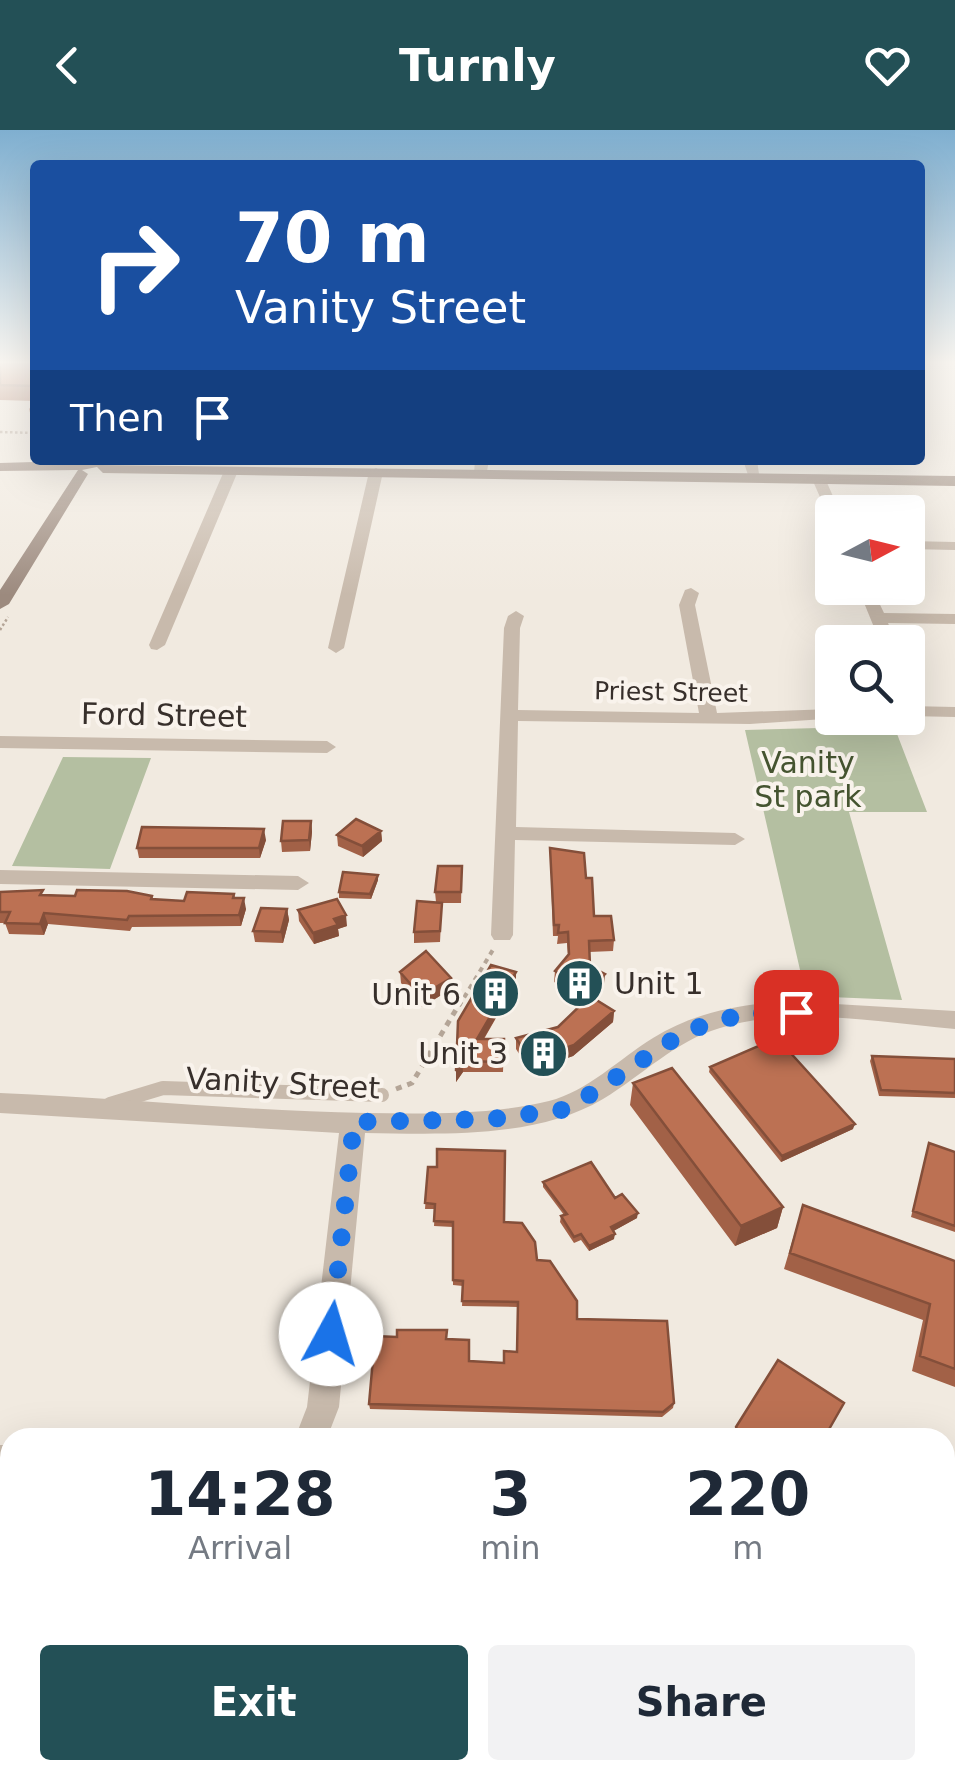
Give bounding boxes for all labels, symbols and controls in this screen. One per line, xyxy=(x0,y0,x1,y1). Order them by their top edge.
icon: back xyxy=(40,38,95,93)
icon: heart xyxy=(860,38,915,93)
text: Turnly xyxy=(399,39,556,92)
text: 70 m xyxy=(235,197,430,279)
icon: right xyxy=(70,200,200,330)
text: Vanity Street xyxy=(235,281,526,334)
icon: arrive xyxy=(185,390,240,445)
text: Then xyxy=(70,396,165,440)
north arrow xyxy=(815,495,925,605)
map controls xyxy=(815,495,925,735)
button: search xyxy=(815,625,925,735)
street label: Priest Street xyxy=(594,676,748,708)
street label: Ford Street xyxy=(81,696,248,734)
park label: Vanity St park xyxy=(754,745,862,814)
building icon: Unit 1 xyxy=(553,957,605,1009)
place label: Unit 1 xyxy=(614,966,704,1001)
building icon: Unit 6 xyxy=(470,968,522,1020)
pin xyxy=(754,970,839,1055)
place label: Unit 6 xyxy=(371,977,461,1012)
icon: arrive xyxy=(769,985,824,1040)
building icon: Unit 3 xyxy=(517,1027,569,1079)
place label: Unit 3 xyxy=(418,1036,508,1071)
street label: Vanity Street xyxy=(185,1060,381,1106)
position arrow xyxy=(279,1282,383,1386)
text: 14:28 xyxy=(145,1459,336,1529)
text: 3 xyxy=(489,1459,531,1529)
text: 220 xyxy=(685,1459,810,1529)
text: Arrival xyxy=(188,1529,292,1567)
text: min xyxy=(480,1529,541,1567)
text: m xyxy=(732,1529,763,1567)
button: Exit xyxy=(40,1645,468,1760)
button: Share xyxy=(488,1645,915,1760)

